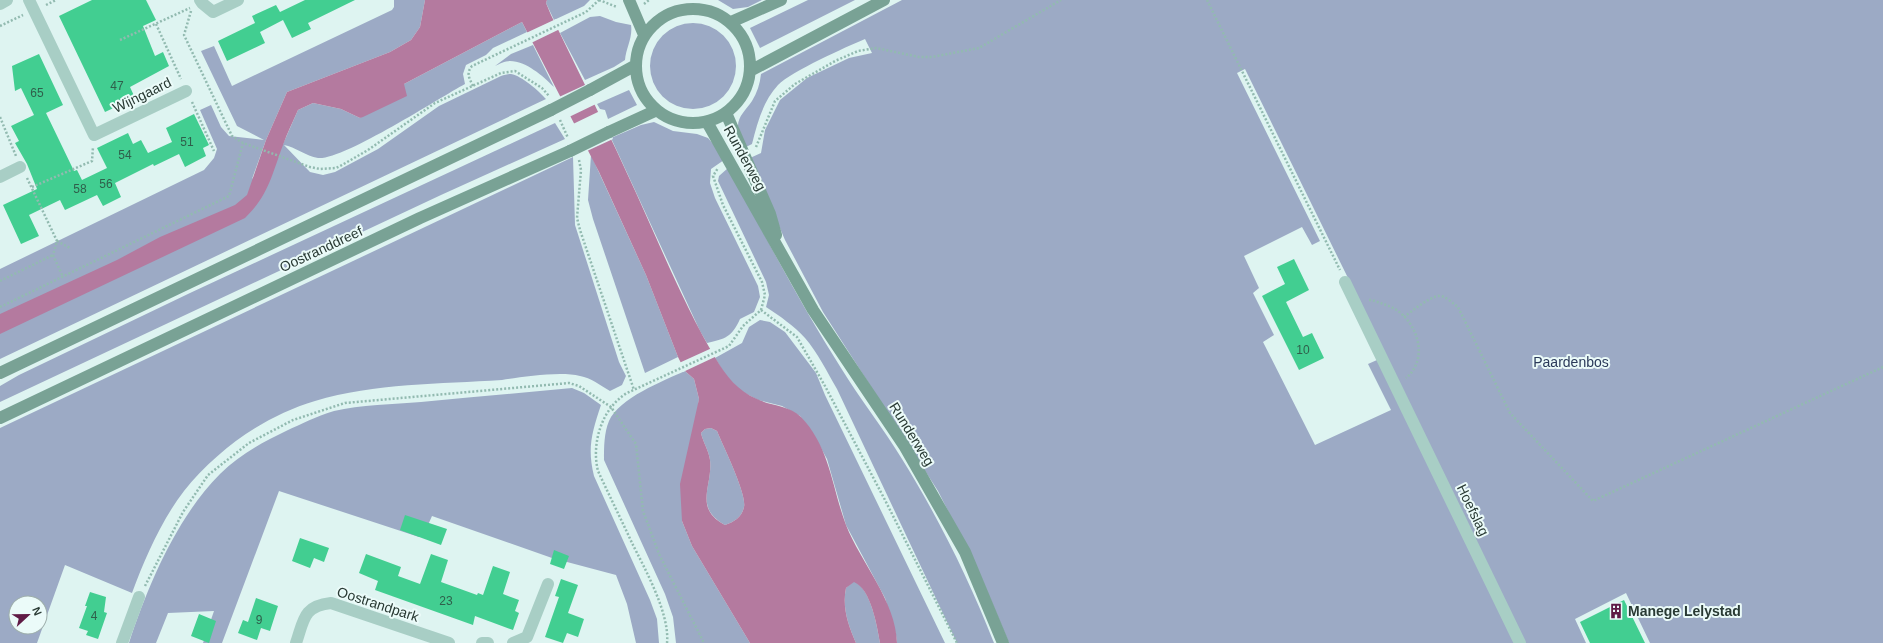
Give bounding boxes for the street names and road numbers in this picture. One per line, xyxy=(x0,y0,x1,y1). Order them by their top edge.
street label: Wijngaard xyxy=(110,74,174,116)
street label: Runderweg xyxy=(721,123,769,193)
street label: Oostranddreef xyxy=(277,223,365,275)
street label: Runderweg xyxy=(886,399,938,469)
street label: Hoefslag xyxy=(1454,482,1492,538)
street label: Oostrandpark xyxy=(335,583,422,625)

